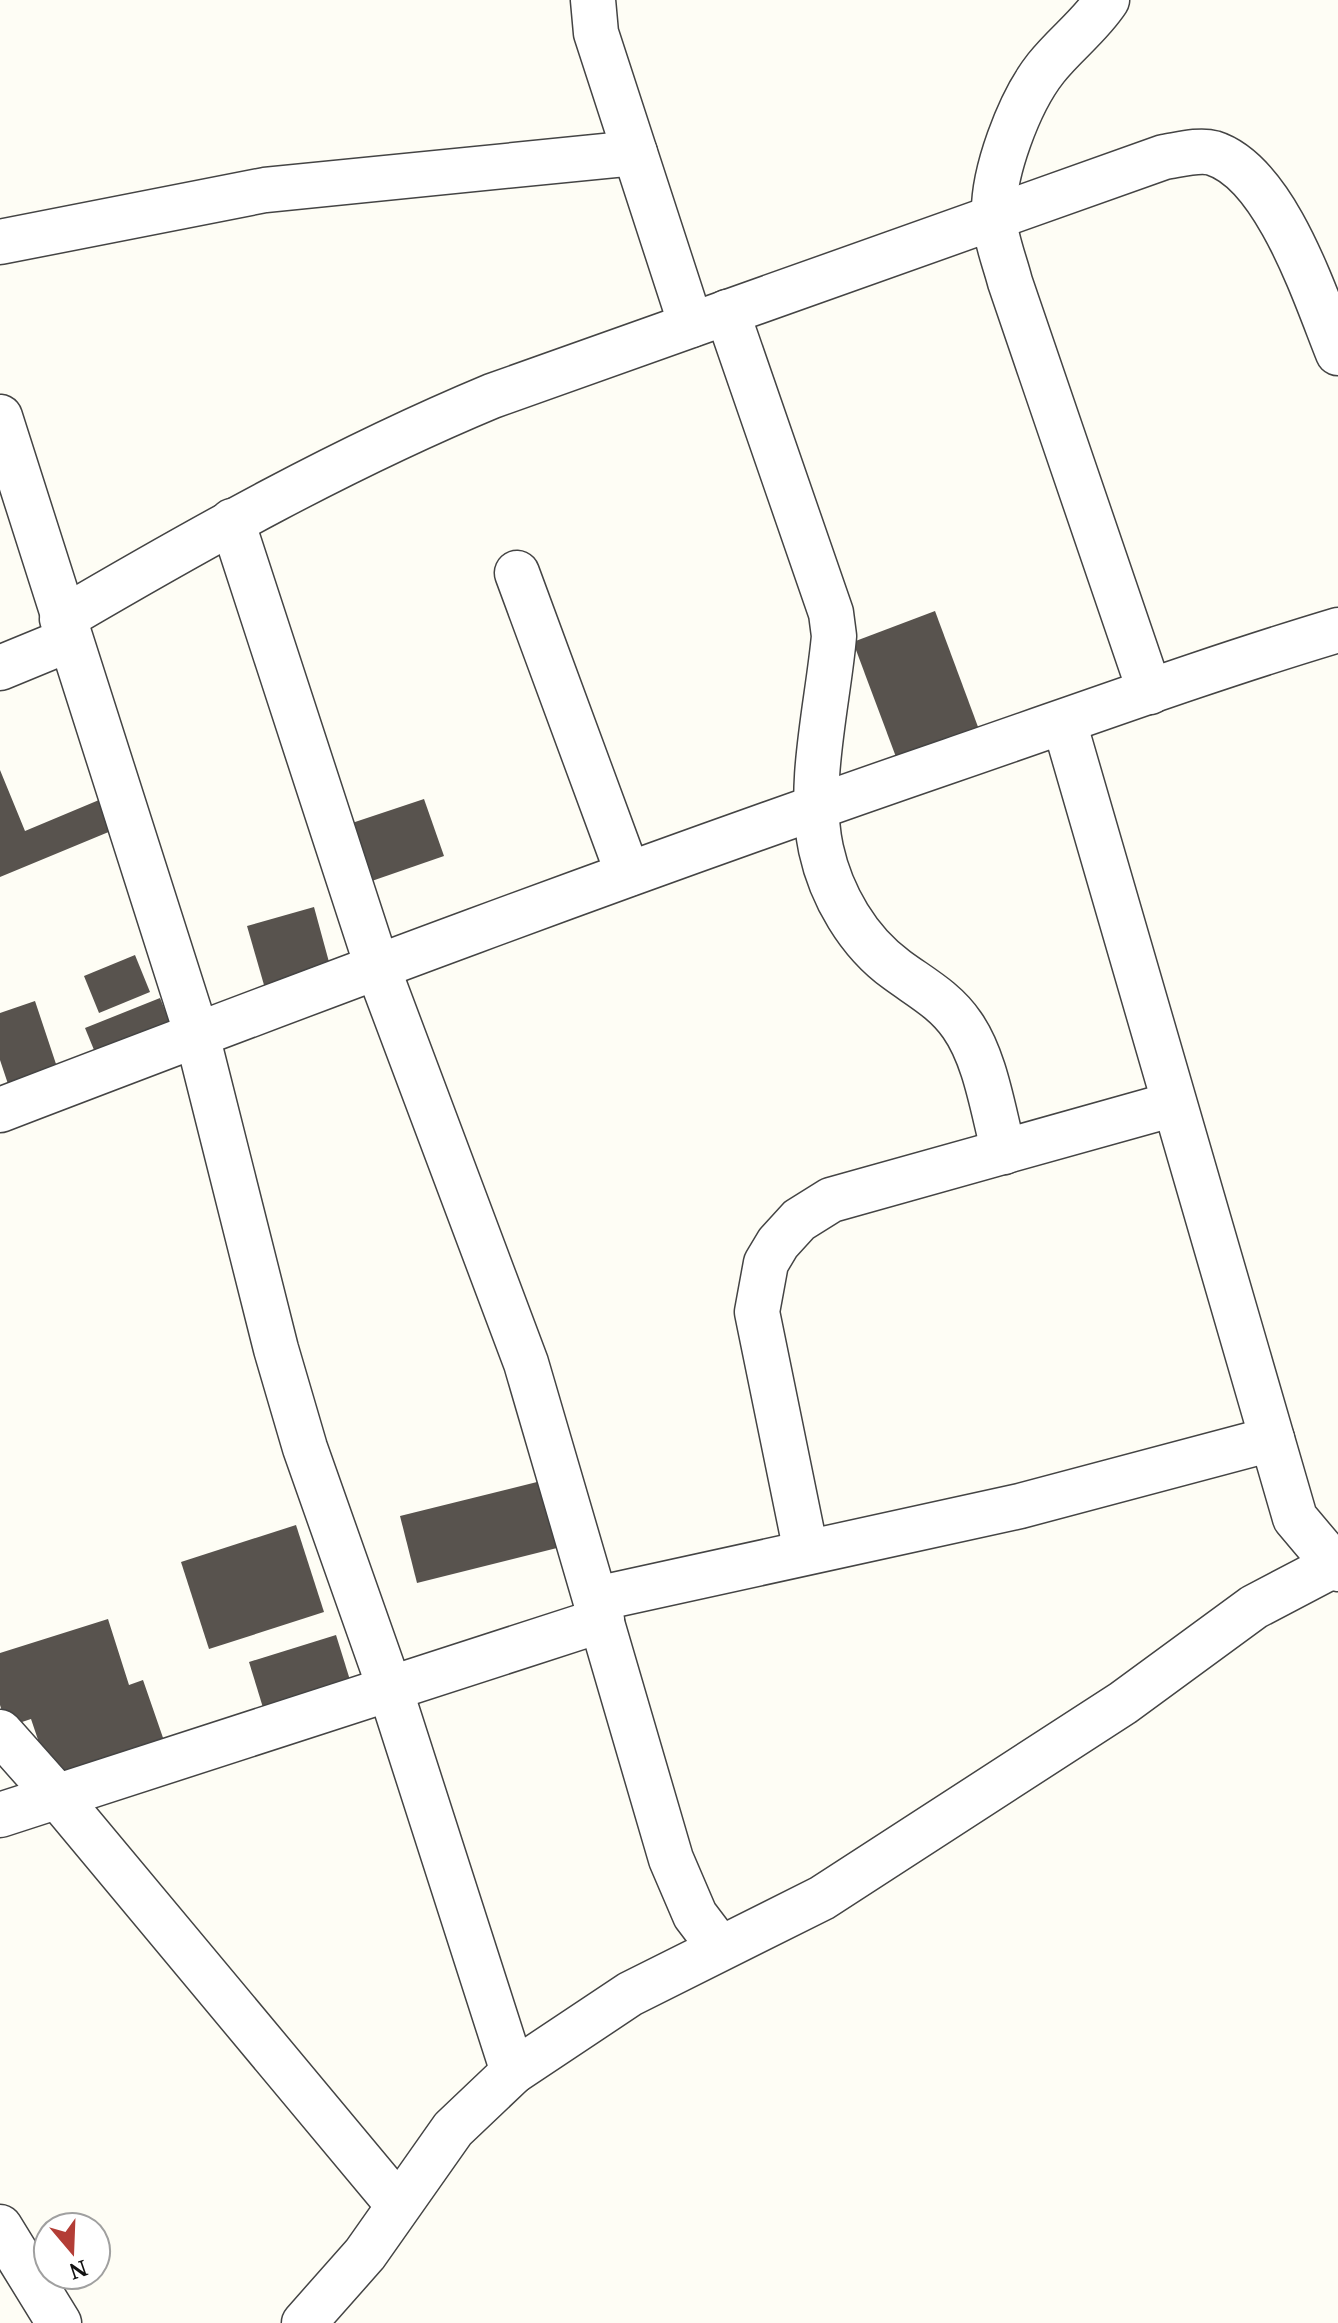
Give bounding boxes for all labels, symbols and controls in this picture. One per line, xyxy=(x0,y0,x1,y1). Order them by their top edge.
north arrow xyxy=(32,2211,112,2291)
text: N xyxy=(66,2254,92,2288)

